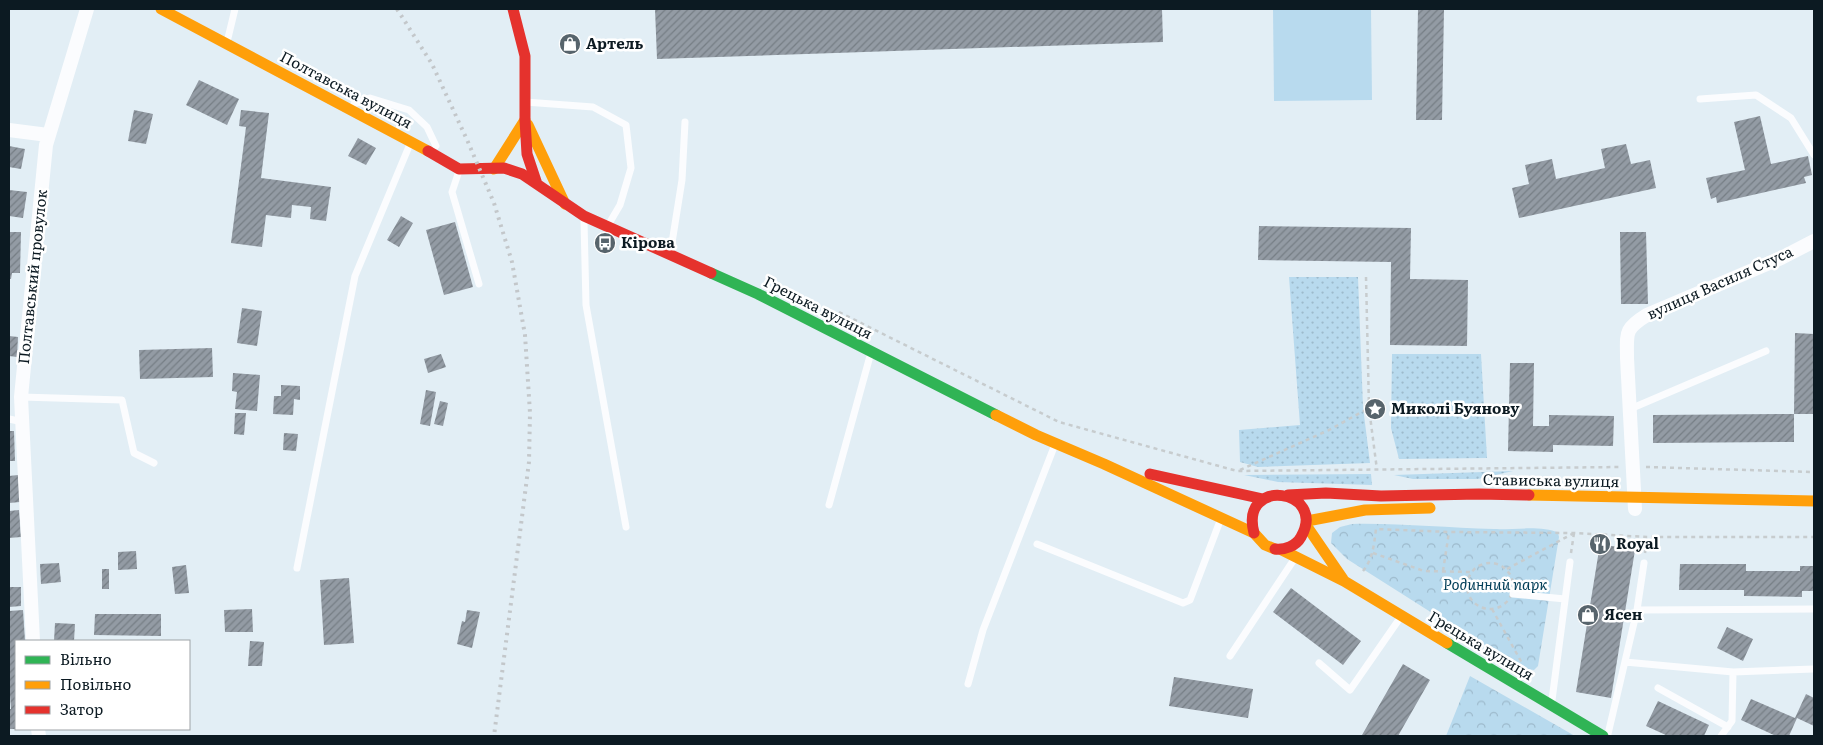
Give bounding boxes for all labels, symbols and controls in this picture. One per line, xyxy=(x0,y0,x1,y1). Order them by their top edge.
place label: Артель xyxy=(586,31,643,54)
shop icon: Артель xyxy=(558,32,582,56)
street label: Полтавська вулиця xyxy=(276,44,417,133)
street label: Полтавський провулок xyxy=(11,188,52,365)
place label: Кірова xyxy=(621,230,675,253)
bus stop icon: Кірова xyxy=(593,231,617,255)
street label: вулиця Василя Стуса xyxy=(1643,239,1797,324)
street label: Грецька вулиця xyxy=(760,269,877,344)
place label: Миколі Буянову xyxy=(1391,396,1520,419)
place icon: Миколі Буянову xyxy=(1363,397,1387,421)
street label: Стависька вулиця xyxy=(1483,467,1619,492)
place label: Royal xyxy=(1616,531,1660,554)
restaurant icon: Royal xyxy=(1588,532,1612,556)
park label: Родинний парк xyxy=(1443,572,1547,595)
place label: Ясен xyxy=(1604,602,1643,625)
shop icon: Ясен xyxy=(1576,603,1600,627)
street label: Грецька вулиця xyxy=(1425,604,1539,685)
legend xyxy=(15,640,190,730)
text: Вільно xyxy=(60,647,112,670)
text: Повільно xyxy=(60,672,132,695)
text: Затор xyxy=(60,697,103,720)

